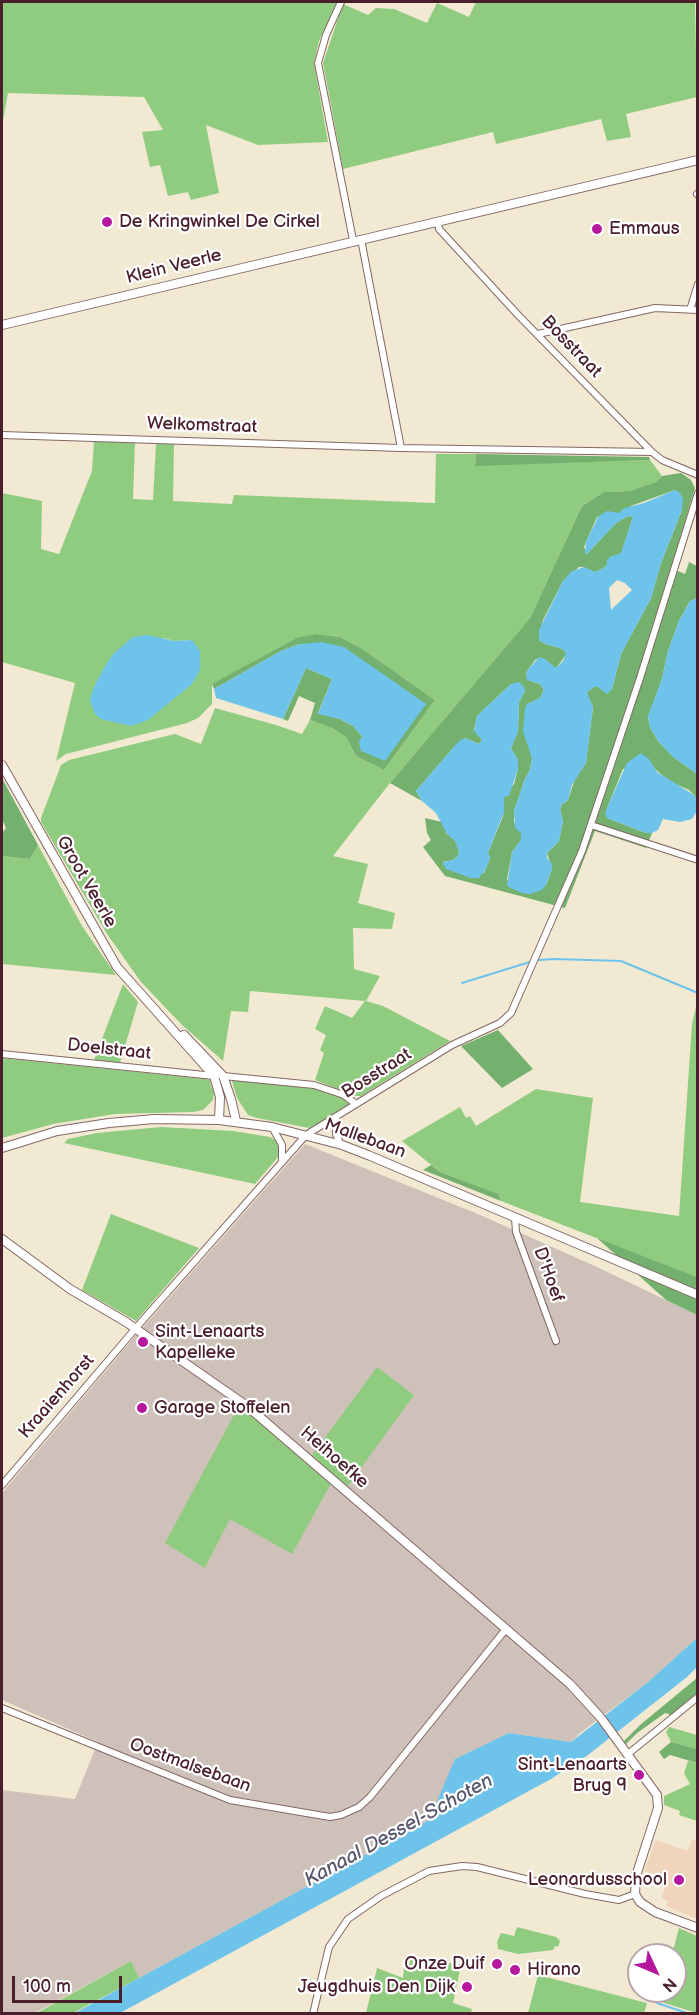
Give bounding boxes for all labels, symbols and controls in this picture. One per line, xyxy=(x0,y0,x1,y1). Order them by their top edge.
place label: De Kringwinkel De Cirkel xyxy=(119,211,320,233)
marker: De Kringwinkel De Cirkel xyxy=(100,215,114,229)
place label: Emmaus xyxy=(609,218,680,240)
marker: Emmaus xyxy=(590,222,604,236)
street label: Klein Veerle xyxy=(124,245,224,289)
street label: Bosstraat xyxy=(536,311,606,383)
street label: Welkomstraat xyxy=(147,413,257,439)
street label: Groot Veerle xyxy=(51,832,121,932)
street label: Doelstraat xyxy=(66,1035,152,1065)
street label: Bosstraat xyxy=(338,1044,416,1104)
street label: Mallebaan xyxy=(321,1114,409,1164)
street label: D'Hoef xyxy=(528,1245,568,1305)
place label: Sint-Lenaarts Kapelleke xyxy=(155,1321,264,1364)
marker: Sint-Lenaarts Kapelleke xyxy=(136,1335,150,1349)
street label: Kraaienhorst xyxy=(15,1351,99,1443)
place label: Garage Stoffelen xyxy=(154,1397,290,1419)
marker: Garage Stoffelen xyxy=(135,1401,149,1415)
street label: Heihoefke xyxy=(295,1422,373,1494)
street label: Oostmalsebaan xyxy=(126,1734,254,1798)
place label: Sint-Lenaarts Brug 9 xyxy=(518,1754,627,1796)
marker: Sint-Lenaarts Brug 9 xyxy=(632,1768,646,1782)
water label: Kanaal Dessel-Schoten xyxy=(301,1769,497,1893)
place label: Leonardusschool xyxy=(528,1869,667,1891)
marker: Leonardusschool xyxy=(672,1873,686,1887)
north arrow xyxy=(627,1943,687,2003)
place label: Onze Duif xyxy=(404,1953,485,1975)
marker: Onze Duif xyxy=(490,1957,504,1971)
place label: Hirano xyxy=(527,1959,581,1981)
marker: Hirano xyxy=(508,1963,522,1977)
scale bar xyxy=(15,1964,124,2002)
text: N xyxy=(658,1974,680,1995)
text: 100 m xyxy=(23,1976,71,1997)
place label: Jeugdhuis Den Dijk xyxy=(298,1976,455,1998)
marker: Jeugdhuis Den Dijk xyxy=(460,1980,474,1994)

